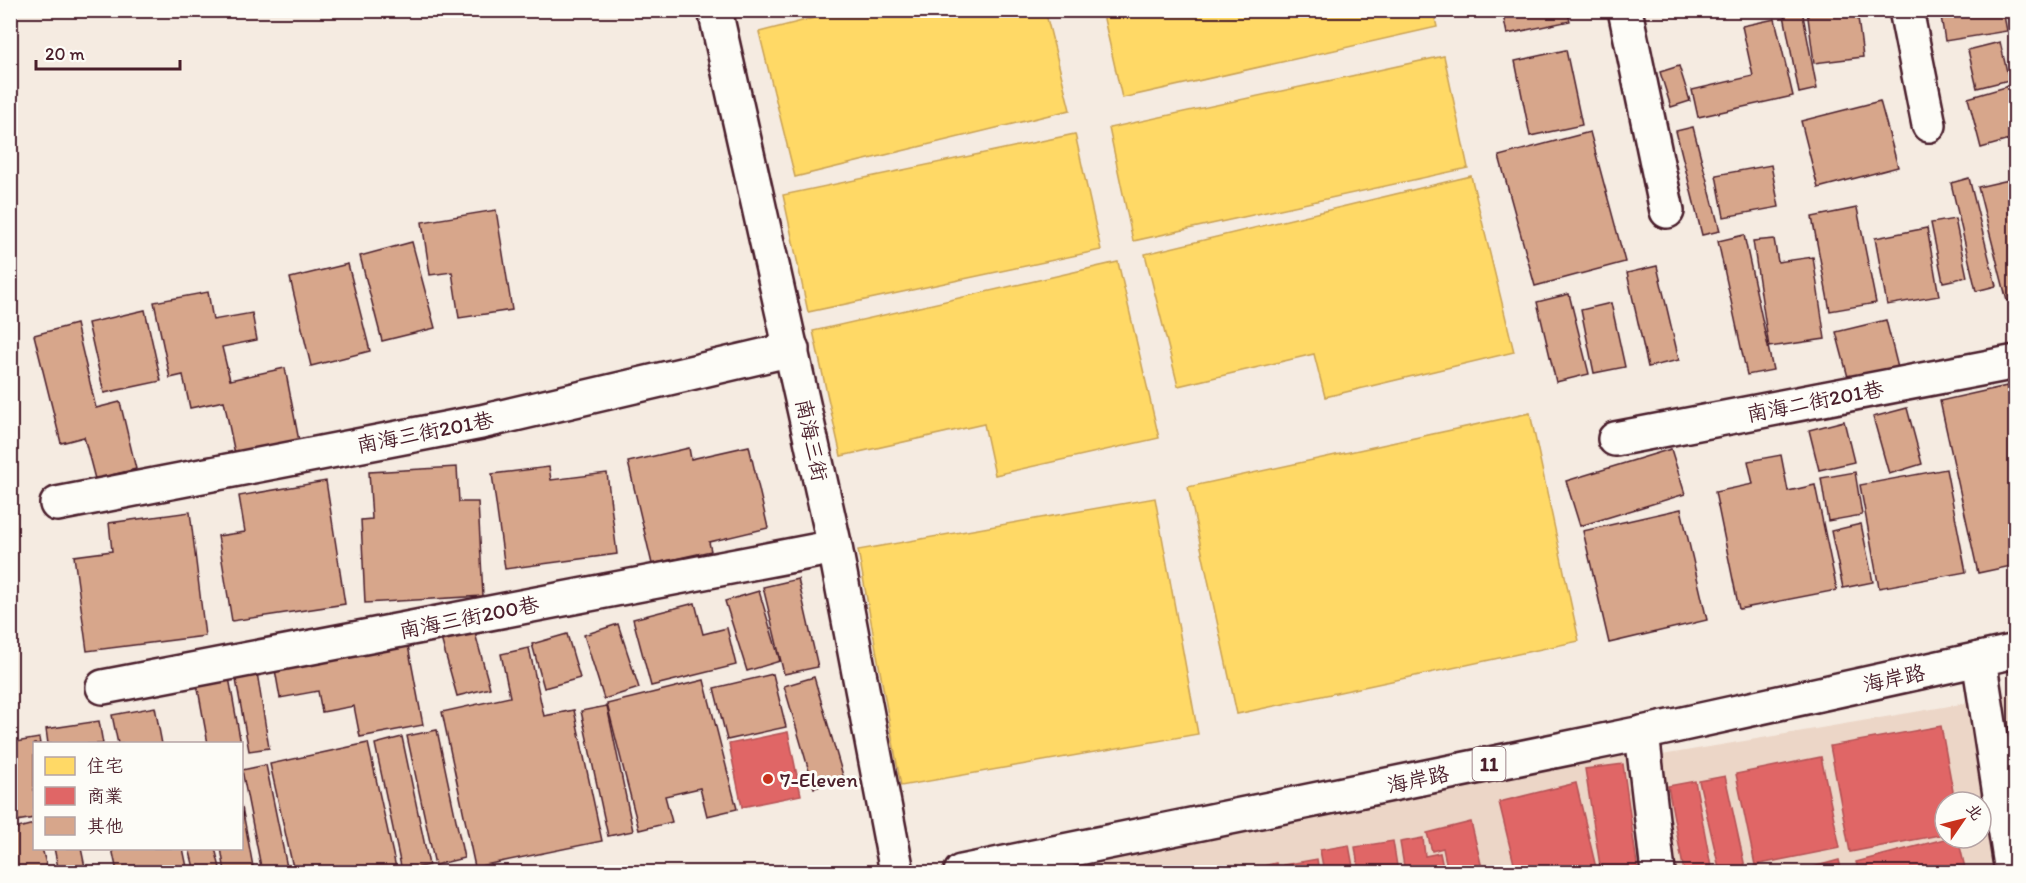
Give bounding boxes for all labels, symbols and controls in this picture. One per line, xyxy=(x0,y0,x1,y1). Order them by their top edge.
scale bar xyxy=(36,33,180,71)
text: 20 m xyxy=(45,43,85,65)
street label: 南海二街201巷 xyxy=(1745,375,1885,427)
street label: 南海三街 xyxy=(791,396,833,484)
street label: 南海三街201巷 xyxy=(355,406,495,458)
street label: 南海三街200巷 xyxy=(397,591,541,643)
street label: 海岸路 xyxy=(1861,659,1927,697)
legend xyxy=(33,742,243,850)
road number: 11 xyxy=(1472,747,1506,781)
text: 住宅 xyxy=(87,755,123,777)
street label: 海岸路 xyxy=(1385,760,1451,798)
place label: 7-Eleven xyxy=(780,767,858,792)
marker: 7-Eleven xyxy=(761,772,775,786)
text: 商業 xyxy=(87,785,123,807)
north arrow xyxy=(1933,790,1993,850)
text: 北 xyxy=(1963,800,1987,824)
text: 其他 xyxy=(87,815,123,837)

